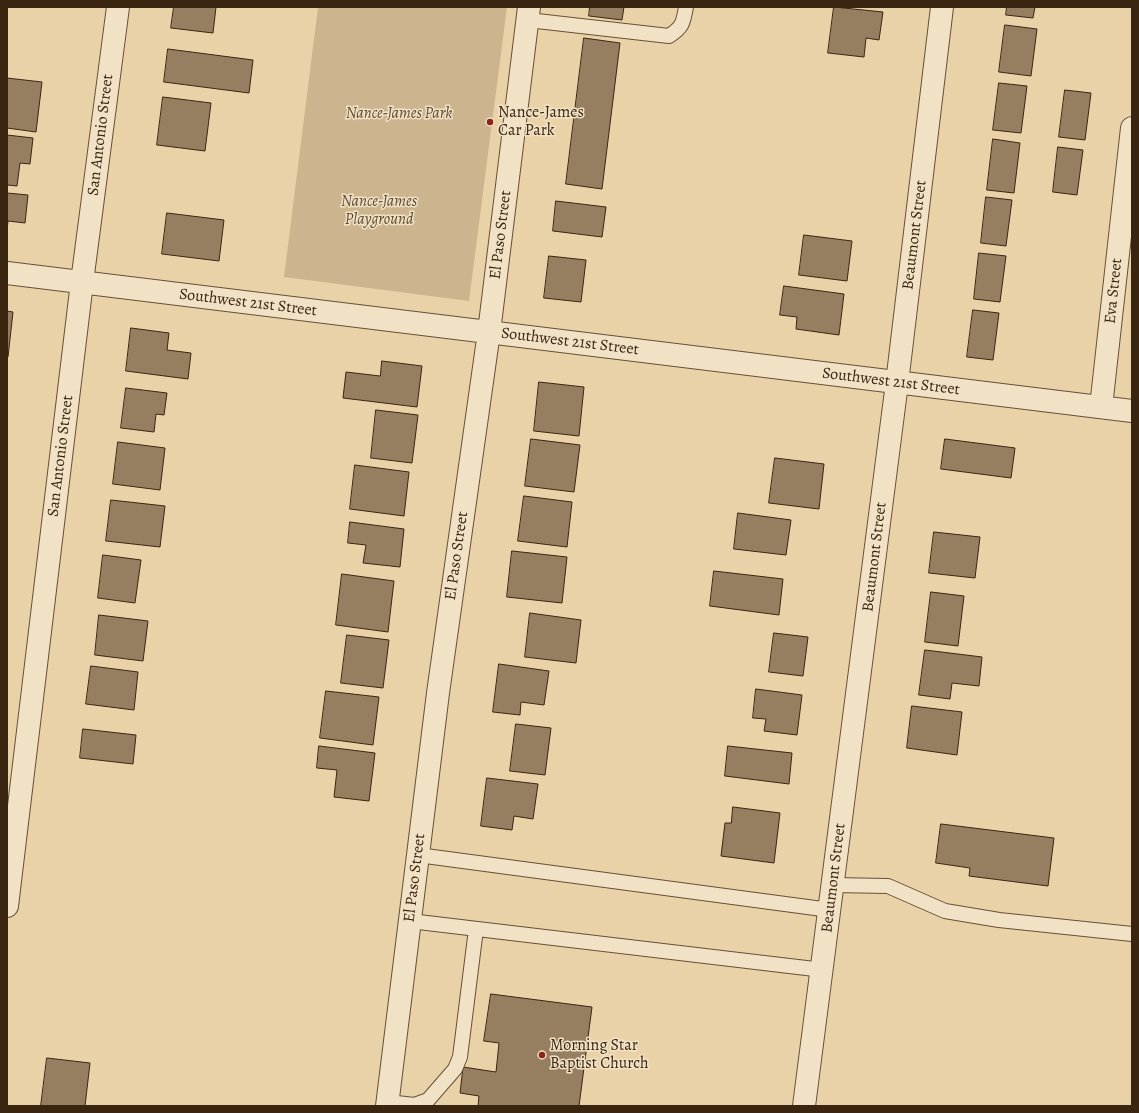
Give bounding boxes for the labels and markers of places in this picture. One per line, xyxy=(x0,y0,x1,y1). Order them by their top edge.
place label: Nance-James Car Park xyxy=(498,103,584,141)
marker: Nance-James Car Park xyxy=(485,117,495,127)
place label: Morning Star Baptist Church xyxy=(550,1036,649,1074)
marker: Morning Star Baptist Church xyxy=(537,1050,547,1060)

